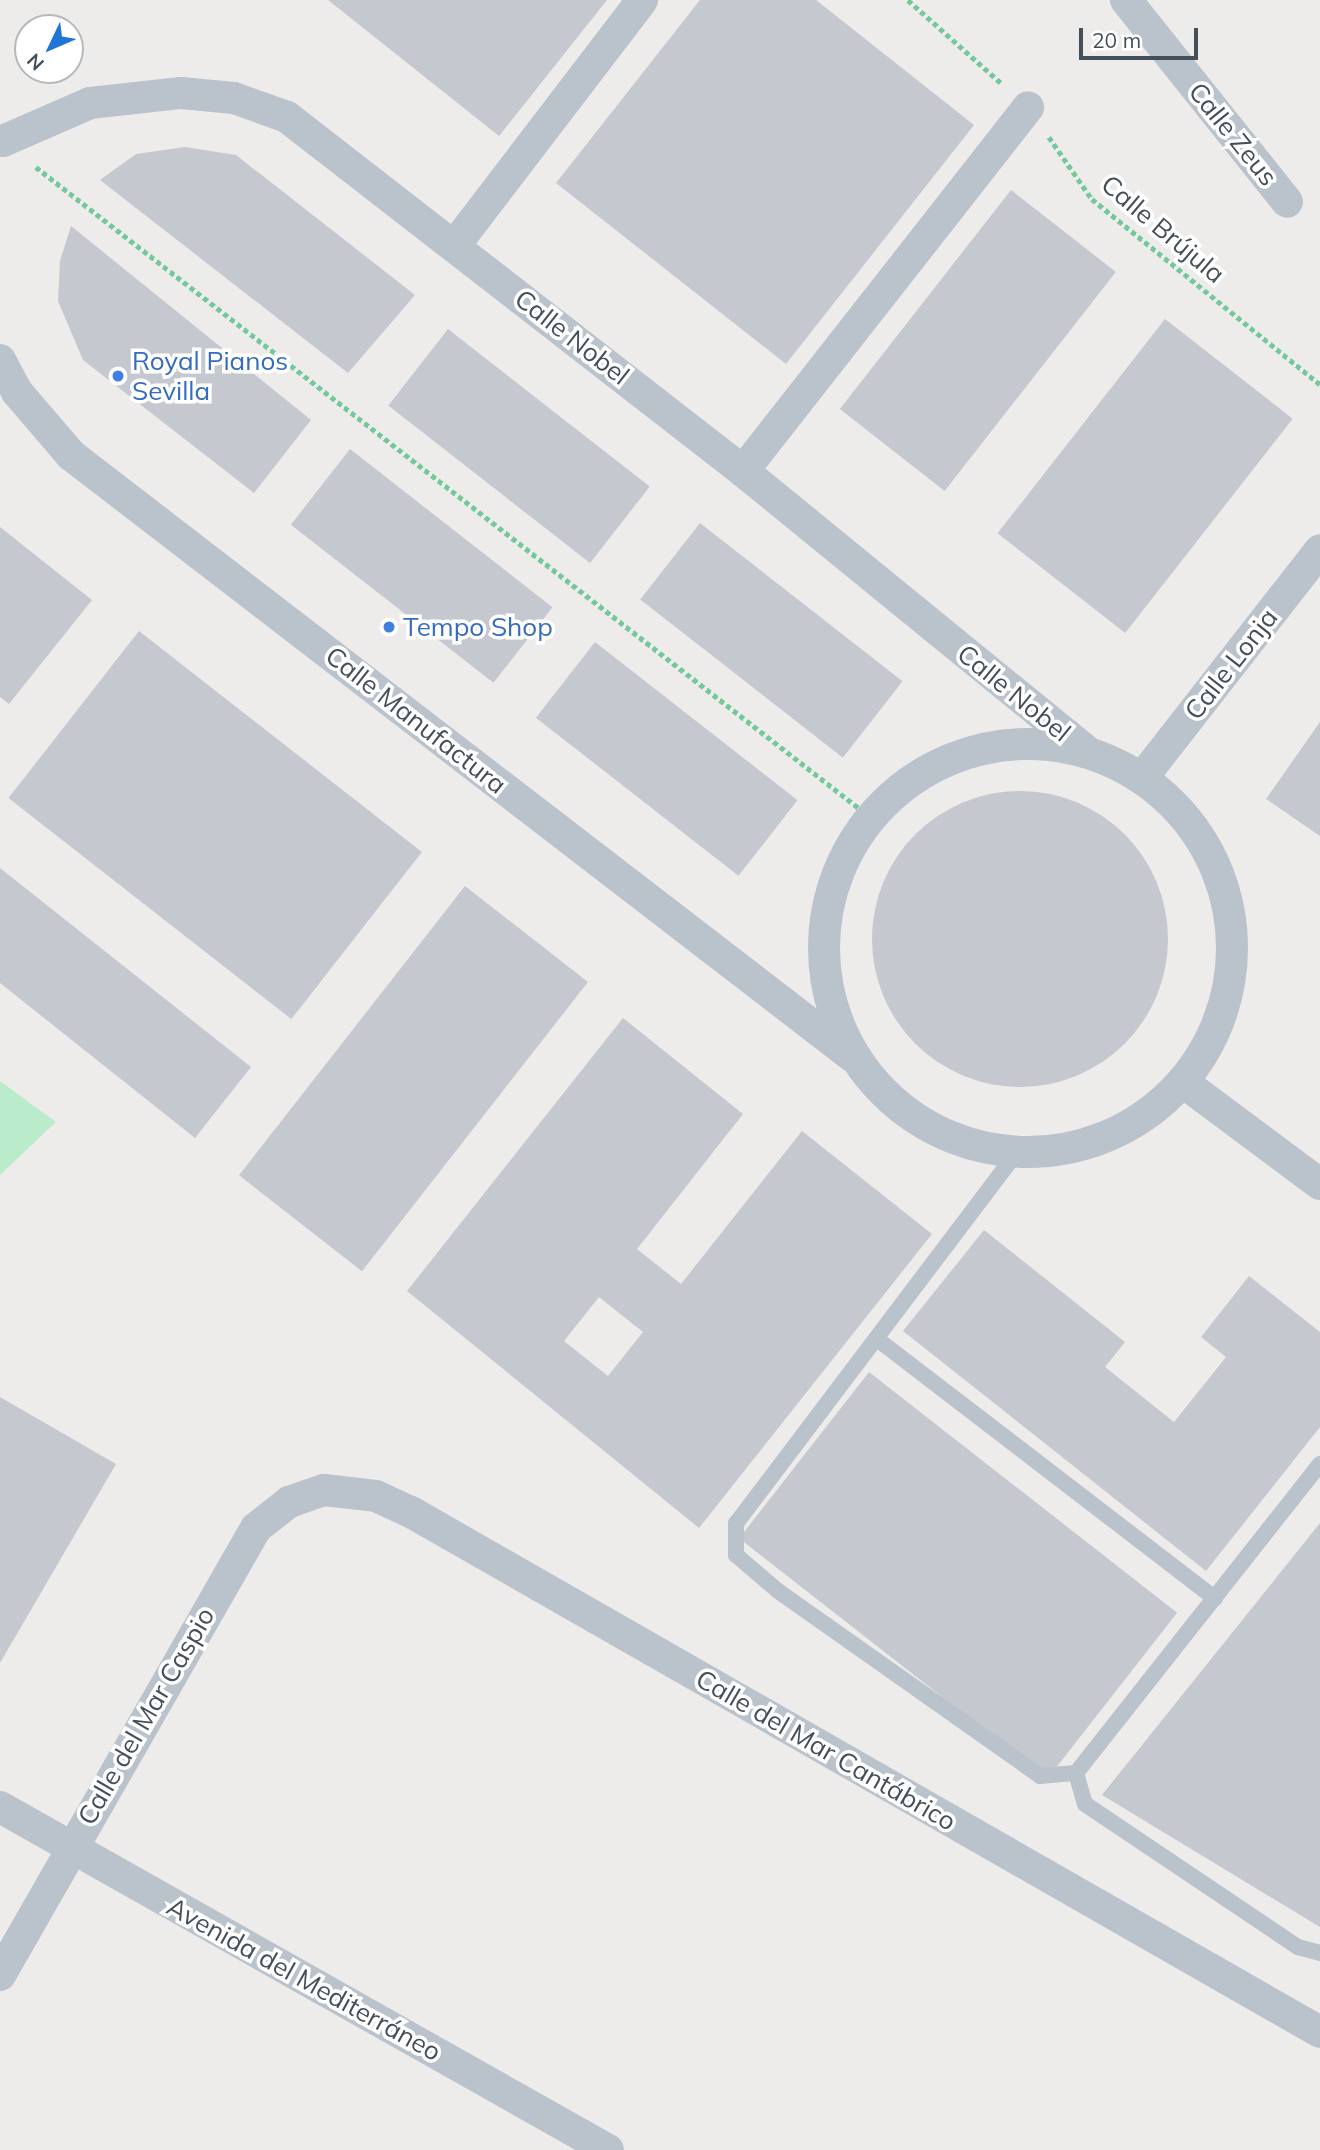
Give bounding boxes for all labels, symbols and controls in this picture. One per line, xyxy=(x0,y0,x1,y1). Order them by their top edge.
north arrow xyxy=(14,14,84,84)
scale bar xyxy=(1082,14,1201,58)
text: 20 m xyxy=(1092,27,1141,53)
text: N xyxy=(22,49,49,76)
street label: Calle Zeus xyxy=(1182,76,1284,192)
street label: Calle Brújula xyxy=(1095,168,1231,290)
street label: Calle Nobel xyxy=(509,283,635,391)
place label: Royal Pianos Sevilla xyxy=(132,345,288,406)
marker: Royal Pianos Sevilla xyxy=(110,368,126,384)
street label: Calle Lonja xyxy=(1178,602,1284,726)
place label: Tempo Shop xyxy=(403,611,553,643)
marker: Tempo Shop xyxy=(381,619,397,635)
street label: Calle Nobel xyxy=(951,638,1077,748)
street label: Calle Manufactura xyxy=(319,640,513,800)
street label: Calle del Mar Caspio xyxy=(71,1602,221,1830)
street label: Calle del Mar Cantábrico xyxy=(691,1663,961,1837)
street label: Avenida del Mediterráneo xyxy=(162,1891,446,2067)

